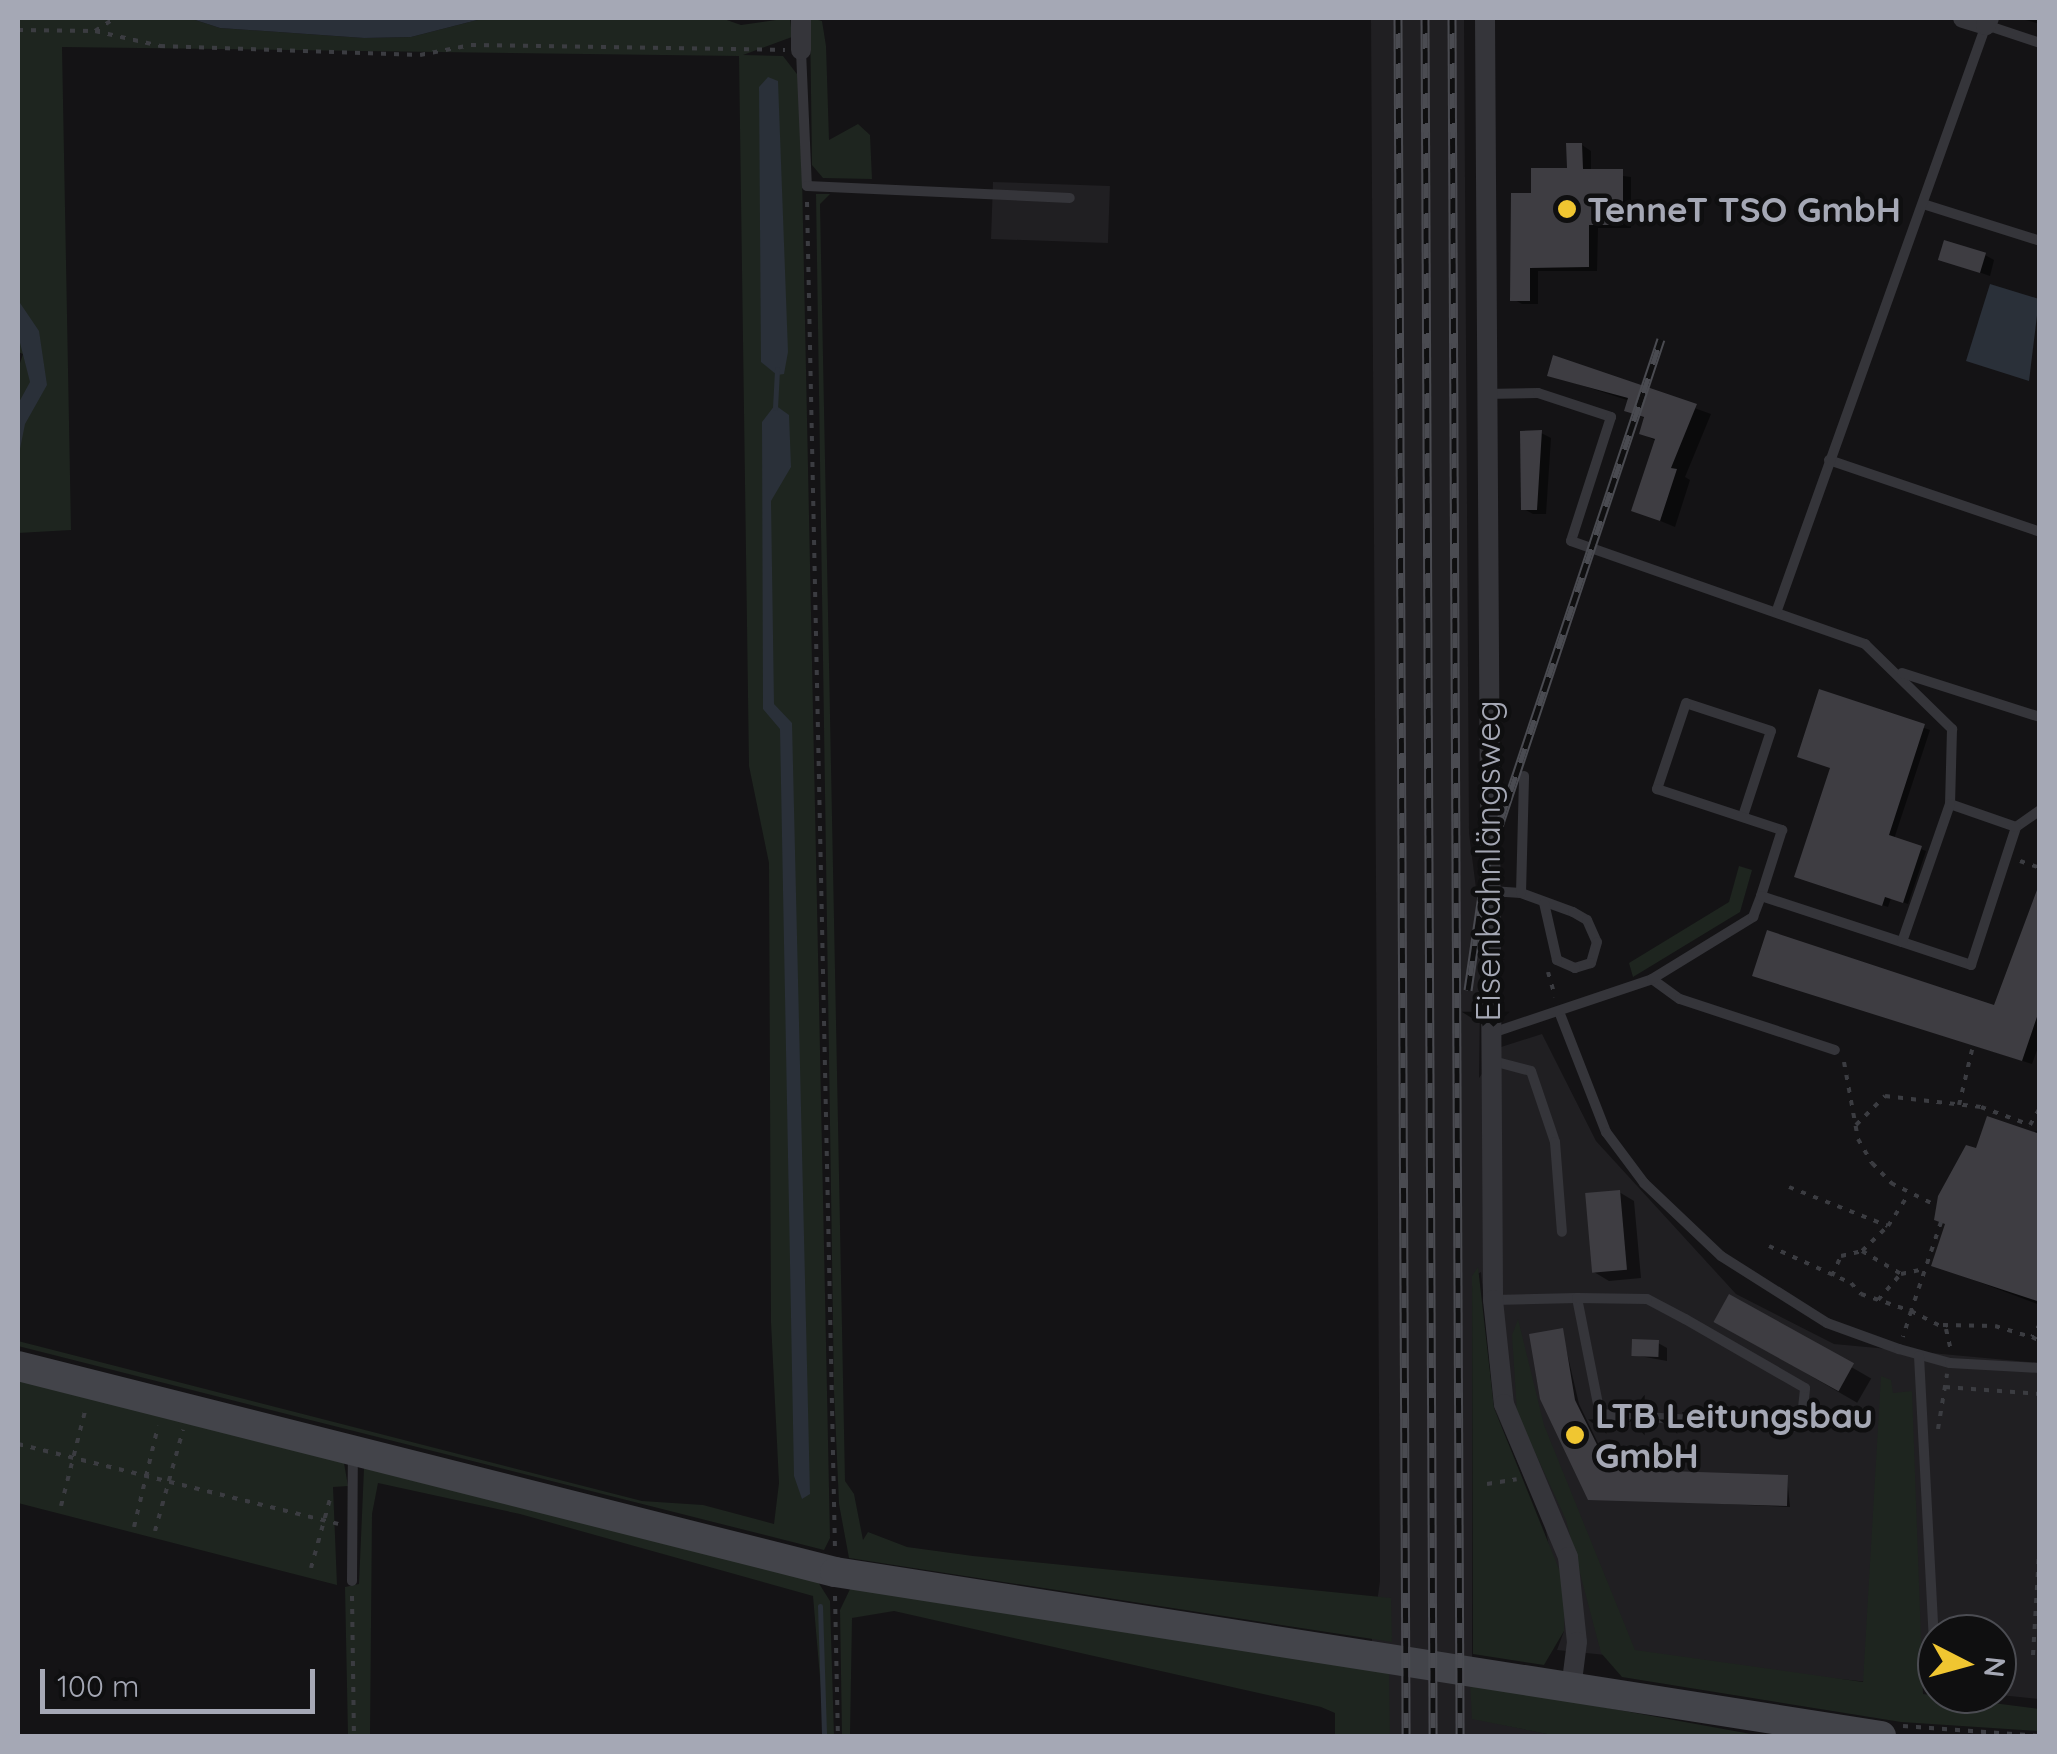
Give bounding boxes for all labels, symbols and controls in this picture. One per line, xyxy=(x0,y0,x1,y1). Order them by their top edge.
place label: TenneT TSO GmbH xyxy=(1587,188,1901,230)
marker: TenneT TSO GmbH xyxy=(1556,198,1578,220)
street label: Eisenbahnlängsweg xyxy=(1466,700,1508,1022)
place label: LTB Leitungsbau GmbH xyxy=(1595,1394,1873,1476)
marker: LTB Leitungsbau GmbH xyxy=(1564,1424,1586,1446)
north arrow xyxy=(1917,1614,2017,1714)
scale bar xyxy=(45,1649,320,1711)
text: N xyxy=(1977,1655,2014,1679)
text: 100 m xyxy=(57,1667,139,1705)

